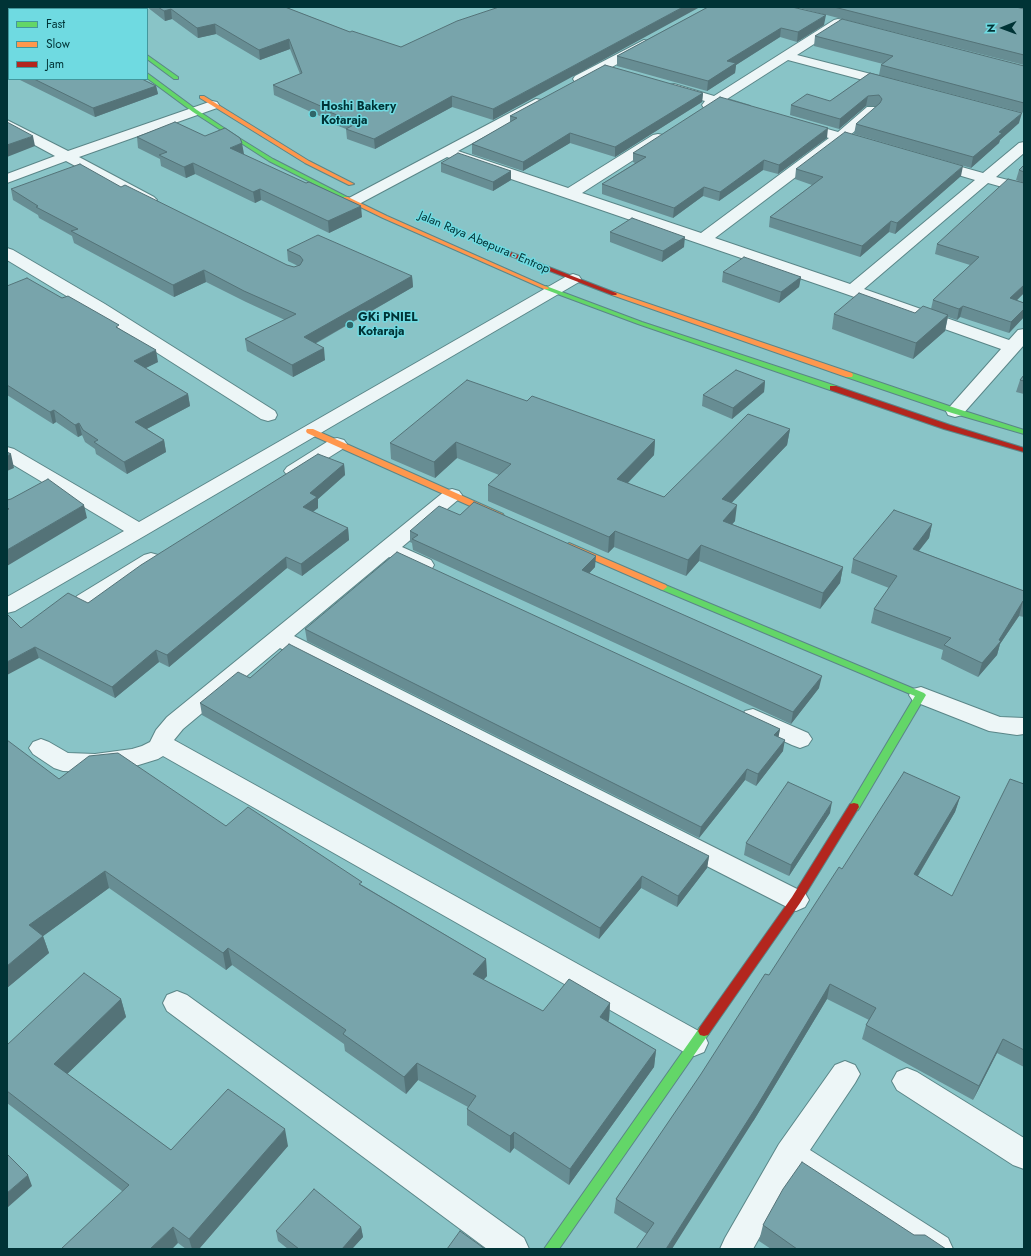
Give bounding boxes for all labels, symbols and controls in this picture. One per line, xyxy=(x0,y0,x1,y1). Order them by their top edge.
legend xyxy=(8,8,148,80)
north arrow xyxy=(983,8,1023,48)
text: Fast xyxy=(46,15,65,33)
text: N xyxy=(983,24,999,33)
text: Slow xyxy=(46,35,70,53)
text: Jam xyxy=(46,55,64,73)
place label: Hoshi Bakery Kotaraja xyxy=(321,100,396,128)
marker: Hoshi Bakery Kotaraja xyxy=(308,109,318,119)
street label: Jalan Raya Abepura - Entrop xyxy=(416,209,552,277)
place label: GKi PNIEL Kotaraja xyxy=(358,311,417,339)
marker: GKi PNIEL Kotaraja xyxy=(345,320,355,330)

